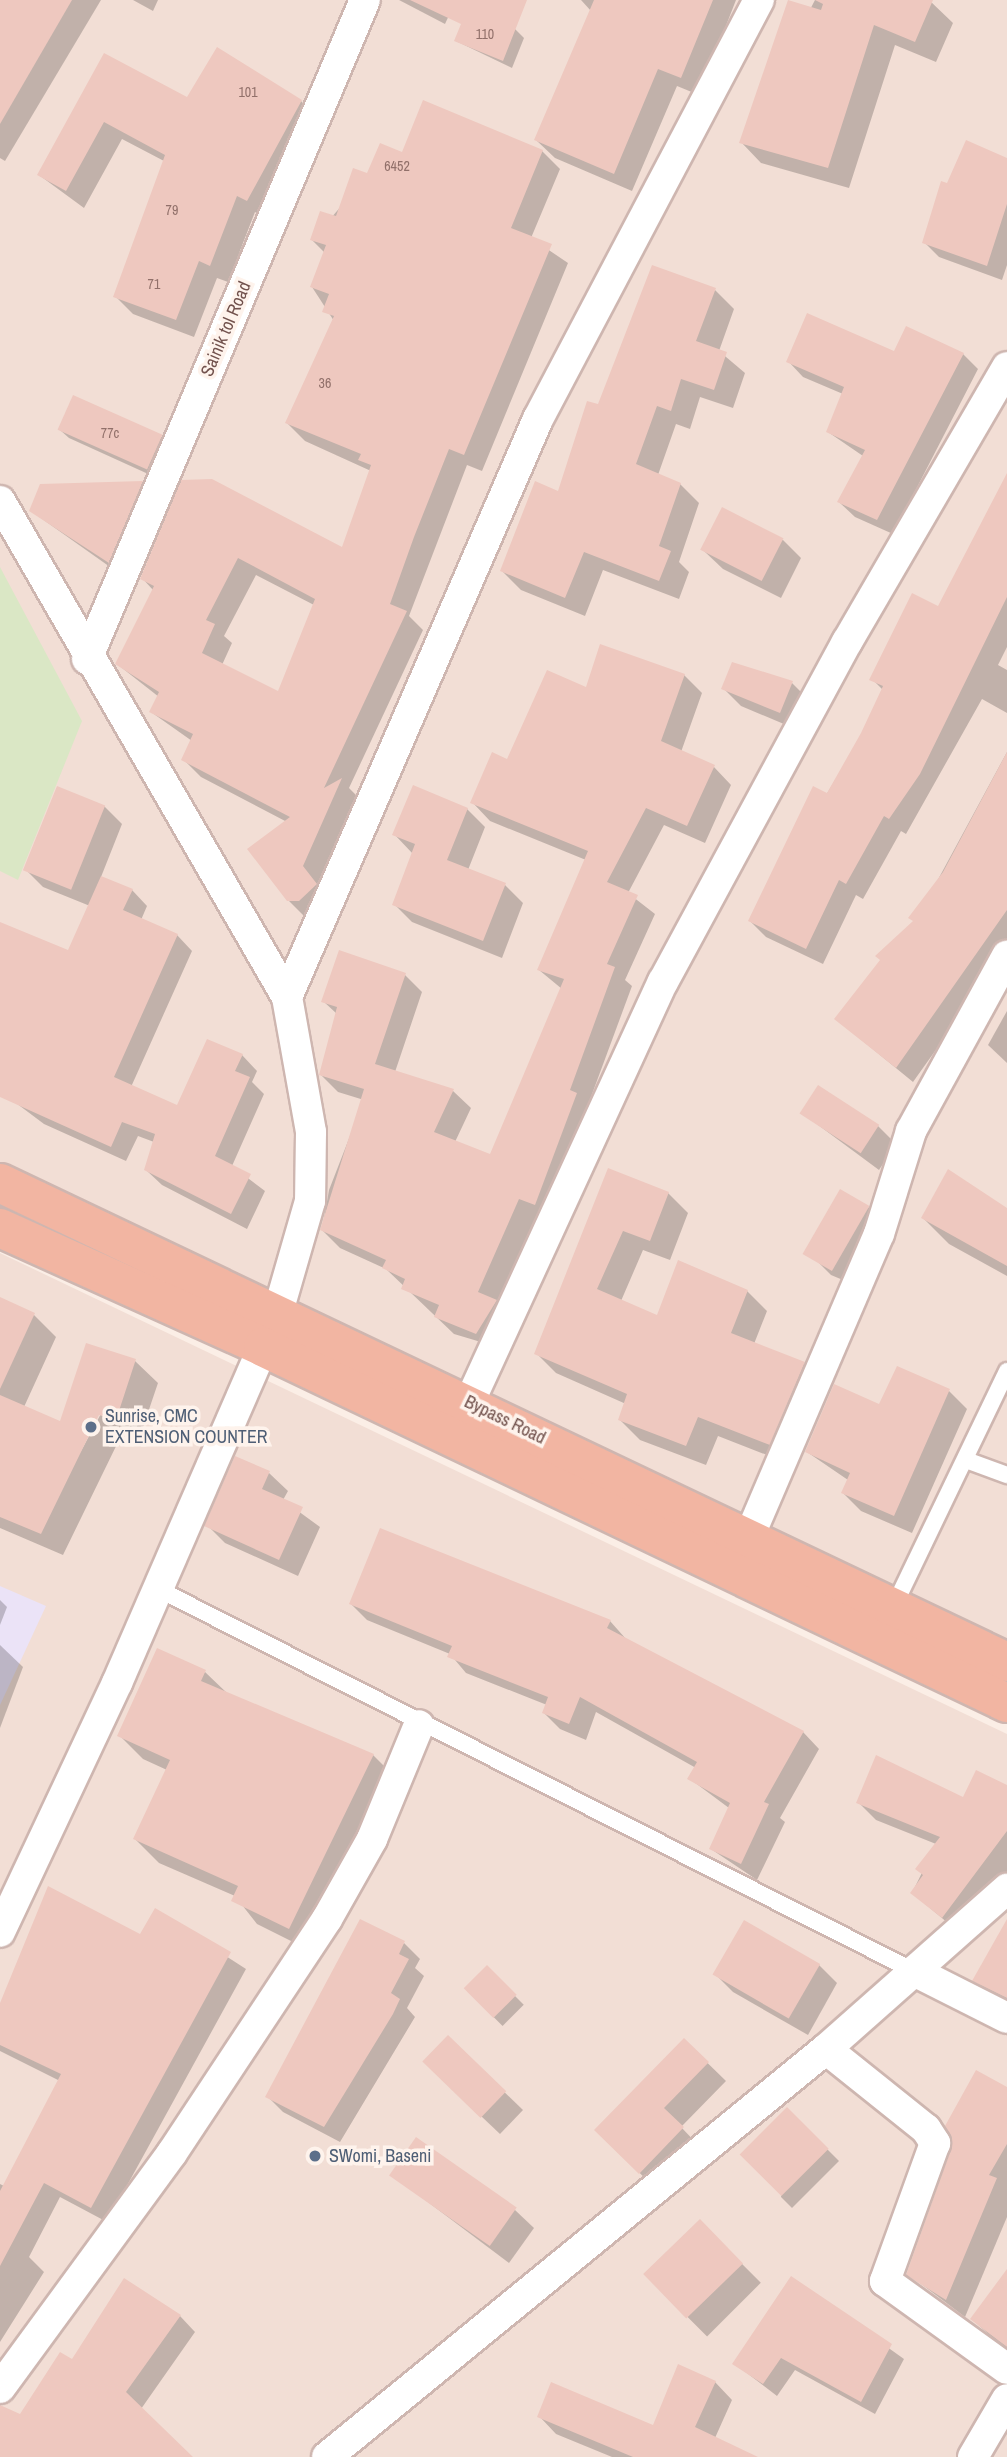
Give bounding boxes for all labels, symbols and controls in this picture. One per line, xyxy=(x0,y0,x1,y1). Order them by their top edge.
house number: 110 xyxy=(476,26,494,42)
house number: 101 xyxy=(238,84,258,100)
house number: 6452 xyxy=(384,158,410,174)
house number: 79 xyxy=(166,202,178,218)
house number: 71 xyxy=(148,276,160,292)
street label: Sainik tol Road xyxy=(196,278,256,380)
house number: 36 xyxy=(319,375,331,391)
house number: 77c xyxy=(101,425,119,441)
street label: Bypass Road xyxy=(461,1391,549,1449)
place label: Sunrise, CMC EXTENSION COUNTER xyxy=(105,1406,267,1448)
marker: Sunrise, CMC EXTENSION COUNTER xyxy=(83,1419,99,1435)
place label: SWomi, Baseni xyxy=(329,2145,431,2167)
marker: SWomi, Baseni xyxy=(307,2148,323,2164)

